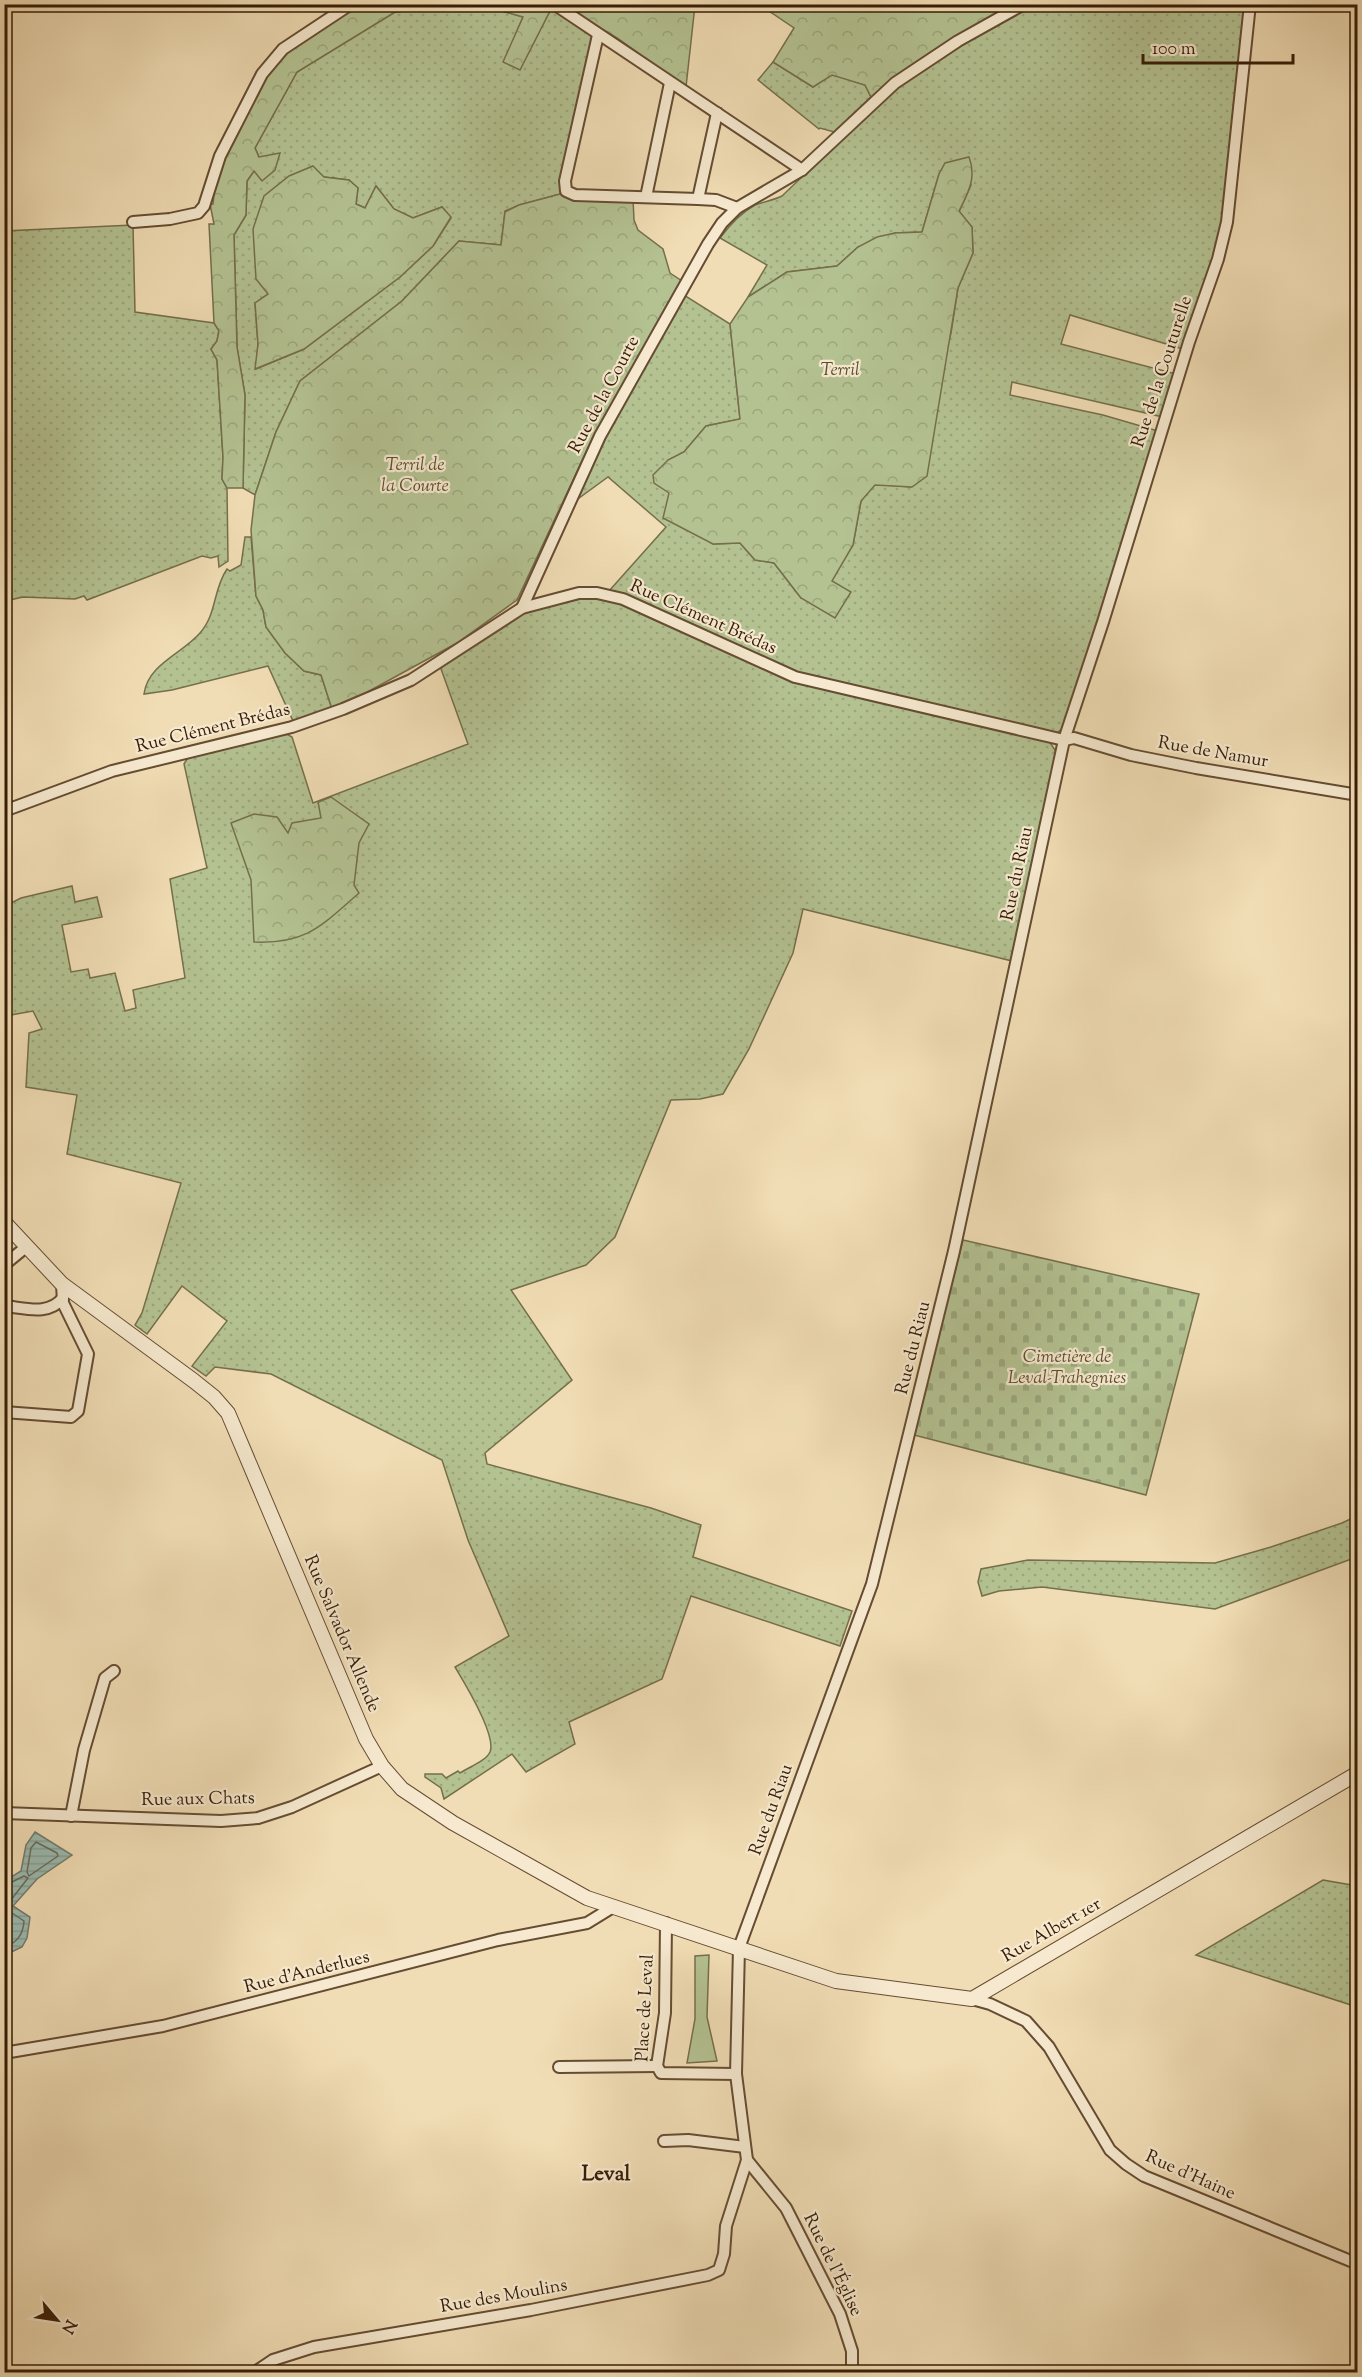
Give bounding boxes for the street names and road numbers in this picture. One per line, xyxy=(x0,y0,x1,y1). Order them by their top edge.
street label: Rue de la Couturelle xyxy=(1126,293,1200,451)
street label: Rue de la Courte xyxy=(563,332,647,458)
street label: Rue Clément Brédas xyxy=(625,574,781,662)
street label: Rue Clément Brédas xyxy=(133,697,293,761)
street label: Rue de Namur xyxy=(1156,731,1270,776)
street label: Rue du Riau xyxy=(995,825,1041,923)
street label: Rue du Riau xyxy=(890,1298,938,1398)
street label: Rue Salvador Allende xyxy=(296,1551,386,1717)
street label: Rue du Riau xyxy=(743,1761,801,1859)
street label: Rue aux Chats xyxy=(141,1786,255,1814)
street label: Rue Albert 1er xyxy=(998,1892,1107,1970)
street label: Rue d'Anderlues xyxy=(242,1945,372,2001)
street label: Place de Leval xyxy=(630,1954,662,2062)
street label: Rue d'Haine xyxy=(1141,2145,1239,2207)
street label: Rue de l'Église xyxy=(796,2209,868,2321)
street label: Rue des Moulins xyxy=(438,2273,570,2321)

